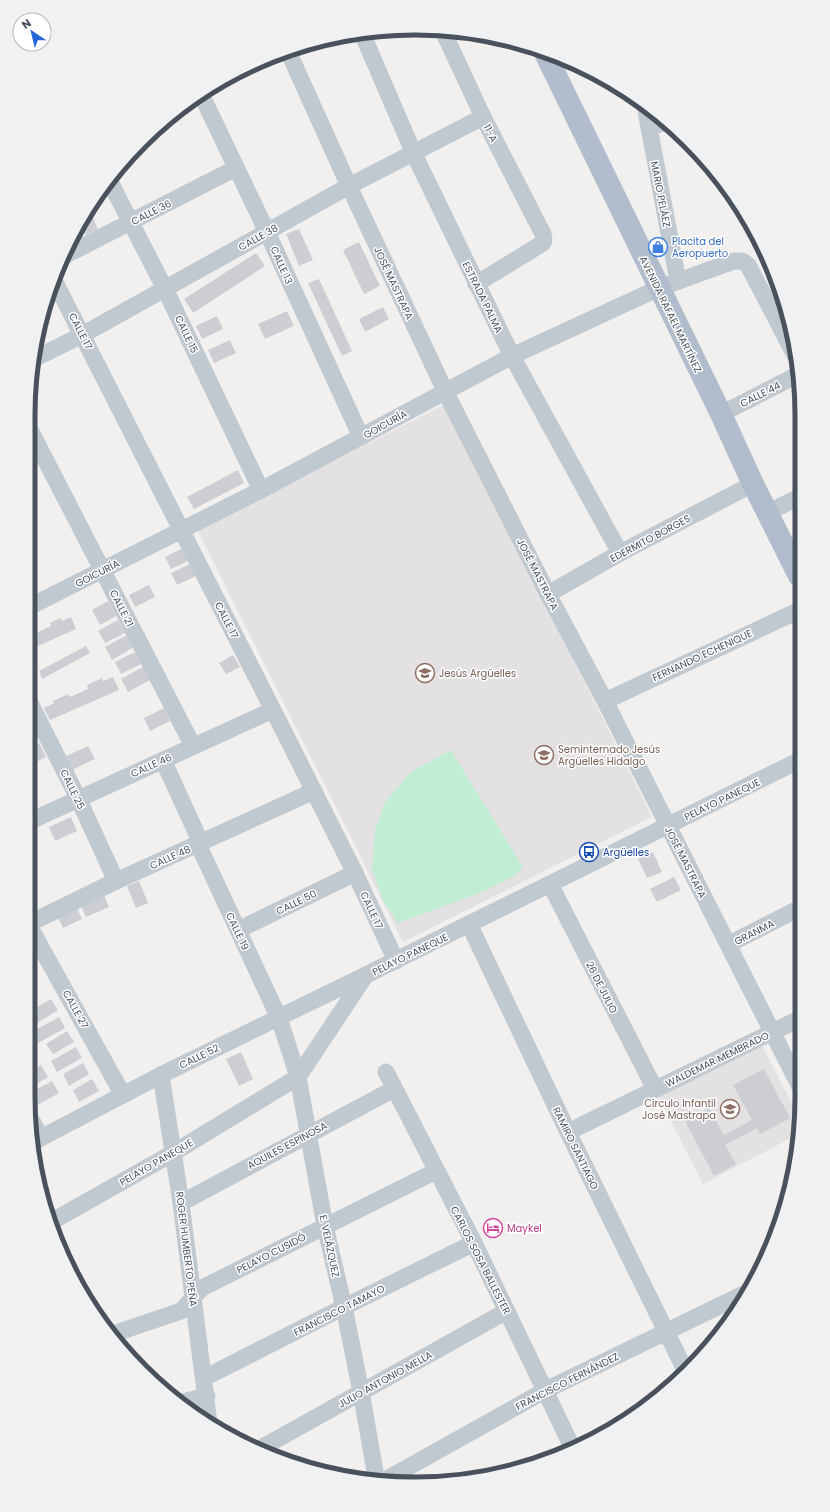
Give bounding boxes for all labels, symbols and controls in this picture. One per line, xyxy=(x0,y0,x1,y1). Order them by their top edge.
north arrow xyxy=(12,12,52,52)
text: N xyxy=(18,15,34,33)
street label: 11-A xyxy=(480,122,502,145)
street label: MARIO PELÁEZ xyxy=(647,160,674,228)
street label: CALLE 36 xyxy=(129,196,174,229)
street label: CALLE 38 xyxy=(236,220,281,254)
place label: Placita del Aeropuerto xyxy=(672,234,728,261)
shop icon: Placita del Aeropuerto xyxy=(647,236,669,258)
street label: CALLE 13 xyxy=(267,244,297,287)
street label: JOSÉ MASTRAPA xyxy=(370,244,417,322)
street label: AVENIDA RAFAEL MARTÍNEZ xyxy=(636,253,705,375)
street label: ESTRADA PALMA xyxy=(459,259,506,336)
street label: CALLE 17 xyxy=(65,310,96,353)
street label: CALLE 15 xyxy=(171,313,202,356)
street label: CALLE 44 xyxy=(737,378,783,411)
street label: GOICURÍA xyxy=(361,406,410,443)
street label: EDERMITO BORGES xyxy=(607,511,693,566)
street label: JOSÉ MASTRAPA xyxy=(513,536,562,613)
street label: GOICURÍA xyxy=(73,556,122,591)
street label: CALLE 21 xyxy=(106,587,137,629)
street label: CALLE 17 xyxy=(211,599,242,642)
street label: FERNANDO ECHENIQUE xyxy=(650,626,755,685)
school or university icon: Jesús Argüelles xyxy=(414,662,436,684)
place label: Jesús Argüelles xyxy=(439,666,516,681)
place label: Seminternado Jesús Argüelles Hidalgo xyxy=(558,742,660,769)
school or university icon: Seminternado Jesús Argüelles Hidalgo xyxy=(533,744,555,766)
street label: CALLE 46 xyxy=(128,750,174,781)
street label: CALLE 25 xyxy=(56,767,89,812)
street label: PELAYO PANEQUE xyxy=(682,775,763,824)
street label: JOSÉ MASTRAPA xyxy=(661,824,710,901)
bus stop icon: Argüelles xyxy=(578,841,600,863)
street label: CALLE 48 xyxy=(147,842,193,873)
place label: Argüelles xyxy=(603,845,649,860)
street label: CALLE 50 xyxy=(273,886,319,919)
street label: CALLE 17 xyxy=(356,889,387,932)
street label: CALLE 19 xyxy=(222,910,253,953)
street label: GRANMA xyxy=(732,916,777,949)
street label: PELAYO PANEQUE xyxy=(370,930,451,979)
street label: 26 DE JULIO xyxy=(582,959,621,1016)
street label: CALLE 27 xyxy=(59,987,93,1032)
street label: WALDEMAR MEMBRADO xyxy=(663,1028,772,1091)
street label: CALLE 52 xyxy=(177,1040,222,1073)
place label: Círculo Infantil José Mastrapa xyxy=(642,1096,716,1123)
school or university icon: Círculo Infantil José Mastrapa xyxy=(719,1098,741,1120)
street label: RAMIRO SANTIAGO xyxy=(549,1104,602,1192)
street label: AQUILES ESPINOSA xyxy=(245,1118,330,1173)
street label: PELAYO PANEQUE xyxy=(117,1135,196,1190)
street label: ROGER HUMBERTO PEÑA xyxy=(172,1191,201,1308)
street label: CARLOS SOSA BALLESTER xyxy=(447,1204,514,1317)
street label: E. VELÁZQUEZ xyxy=(316,1214,343,1279)
hotel icon: Maykel xyxy=(482,1217,504,1239)
place label: Maykel xyxy=(507,1221,542,1236)
street label: PELAYO CUSIDÓ xyxy=(234,1229,309,1277)
street label: FRANCISCO TAMAYO xyxy=(291,1281,387,1340)
street label: JULIO ANTONIO MELLA xyxy=(335,1347,435,1412)
street label: FRANCISCO FERNÁNDEZ xyxy=(513,1349,621,1414)

